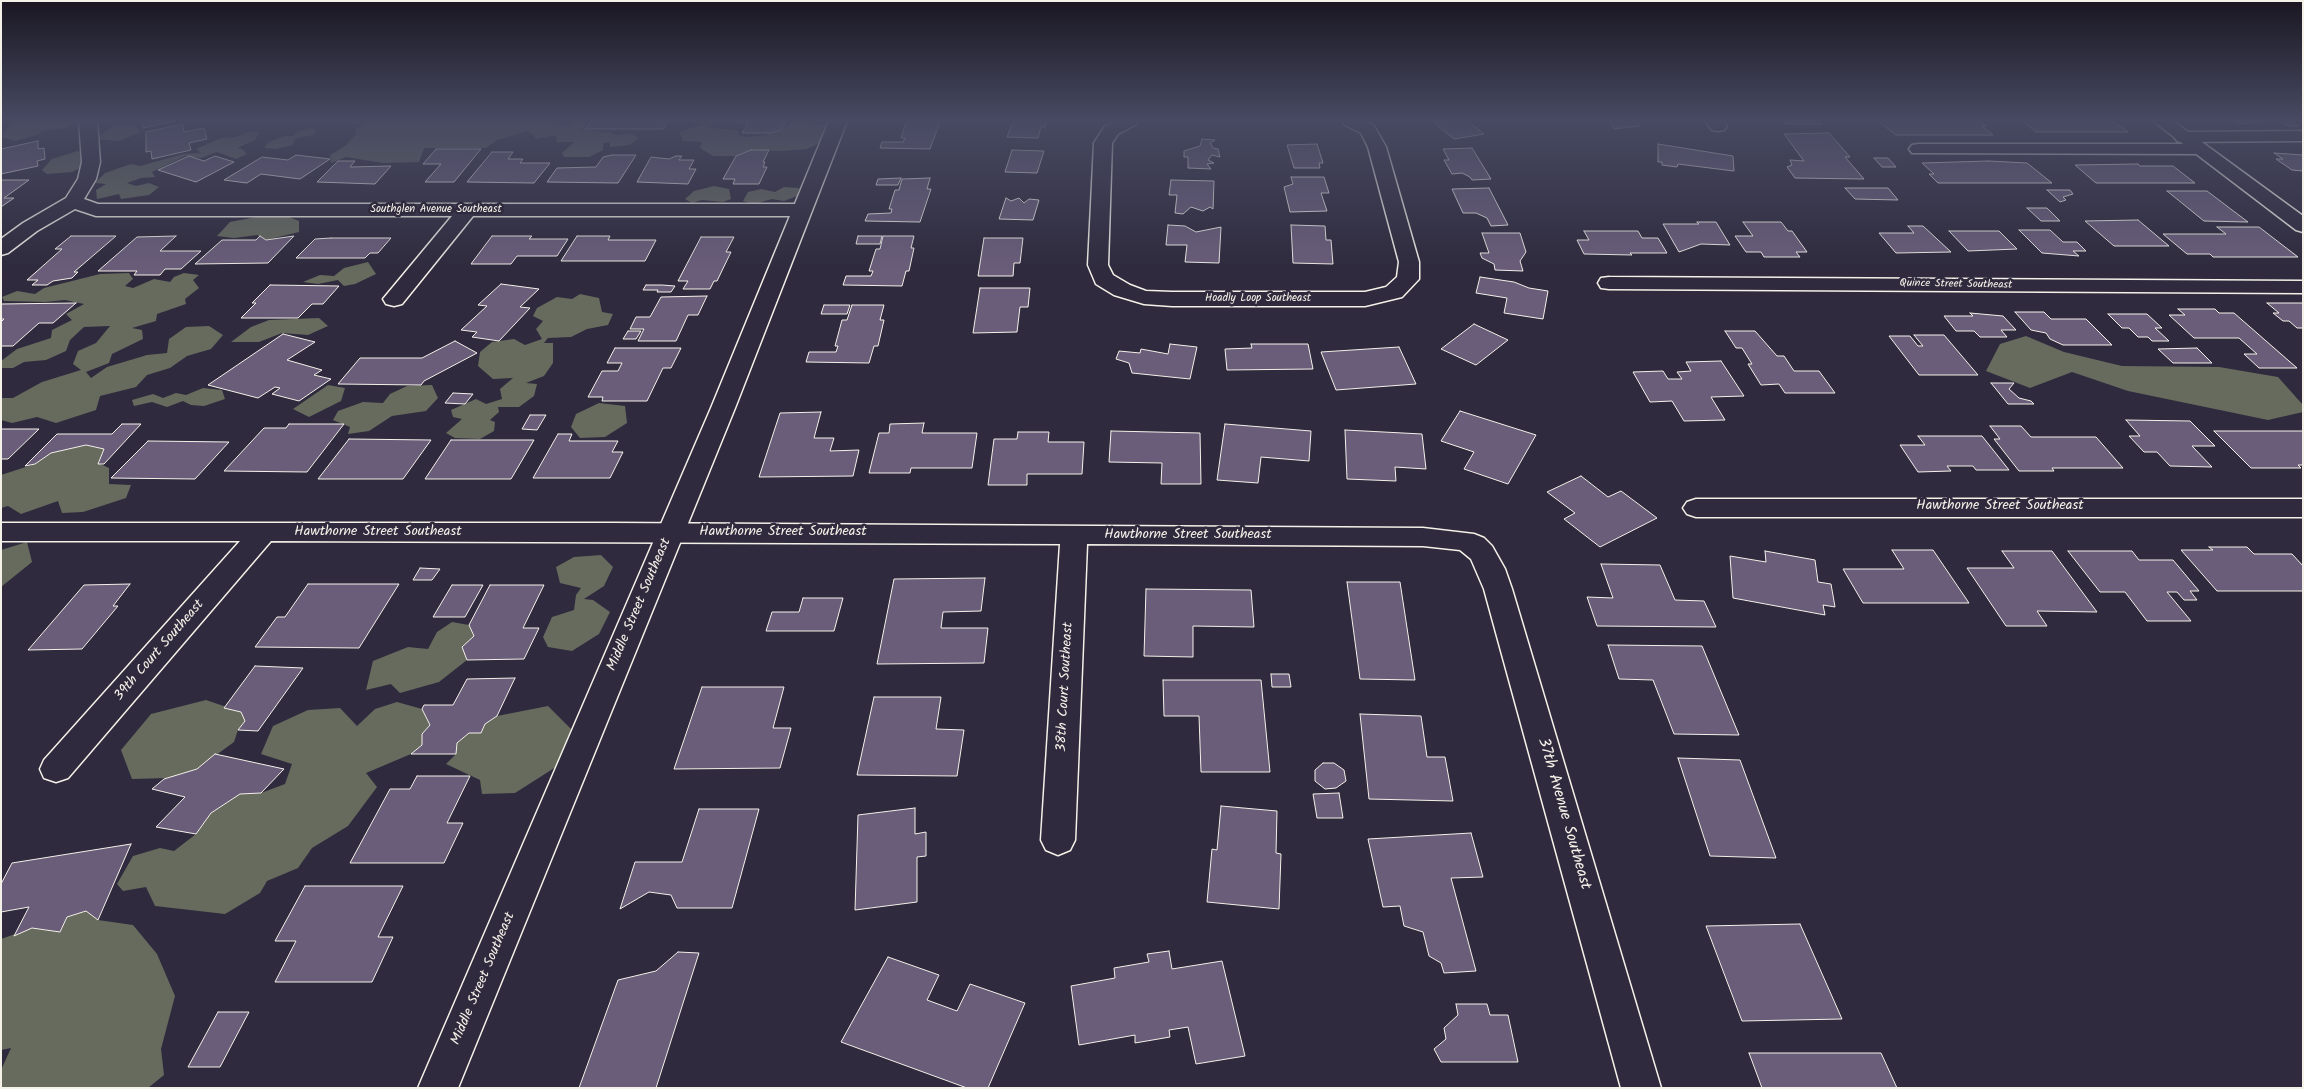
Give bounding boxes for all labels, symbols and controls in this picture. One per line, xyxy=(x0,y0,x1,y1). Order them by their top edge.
street label: Southglen Avenue Southeast xyxy=(370,203,502,217)
street label: Quince Street Southeast xyxy=(1900,277,2012,293)
street label: Hoadly Loop Southeast xyxy=(1205,292,1311,306)
street label: Hawthorne Street Southeast xyxy=(1916,499,2084,515)
street label: Hawthorne Street Southeast xyxy=(294,525,462,541)
street label: Hawthorne Street Southeast xyxy=(699,525,867,541)
street label: Hawthorne Street Southeast xyxy=(1104,528,1272,544)
street label: Middle Street Southeast xyxy=(604,536,676,674)
street label: 39th Court Southeast xyxy=(112,597,208,705)
street label: 38th Court Southeast xyxy=(1054,622,1078,752)
street label: 37th Avenue Southeast xyxy=(1532,736,1594,892)
street label: Middle Street Southeast xyxy=(448,910,520,1048)

